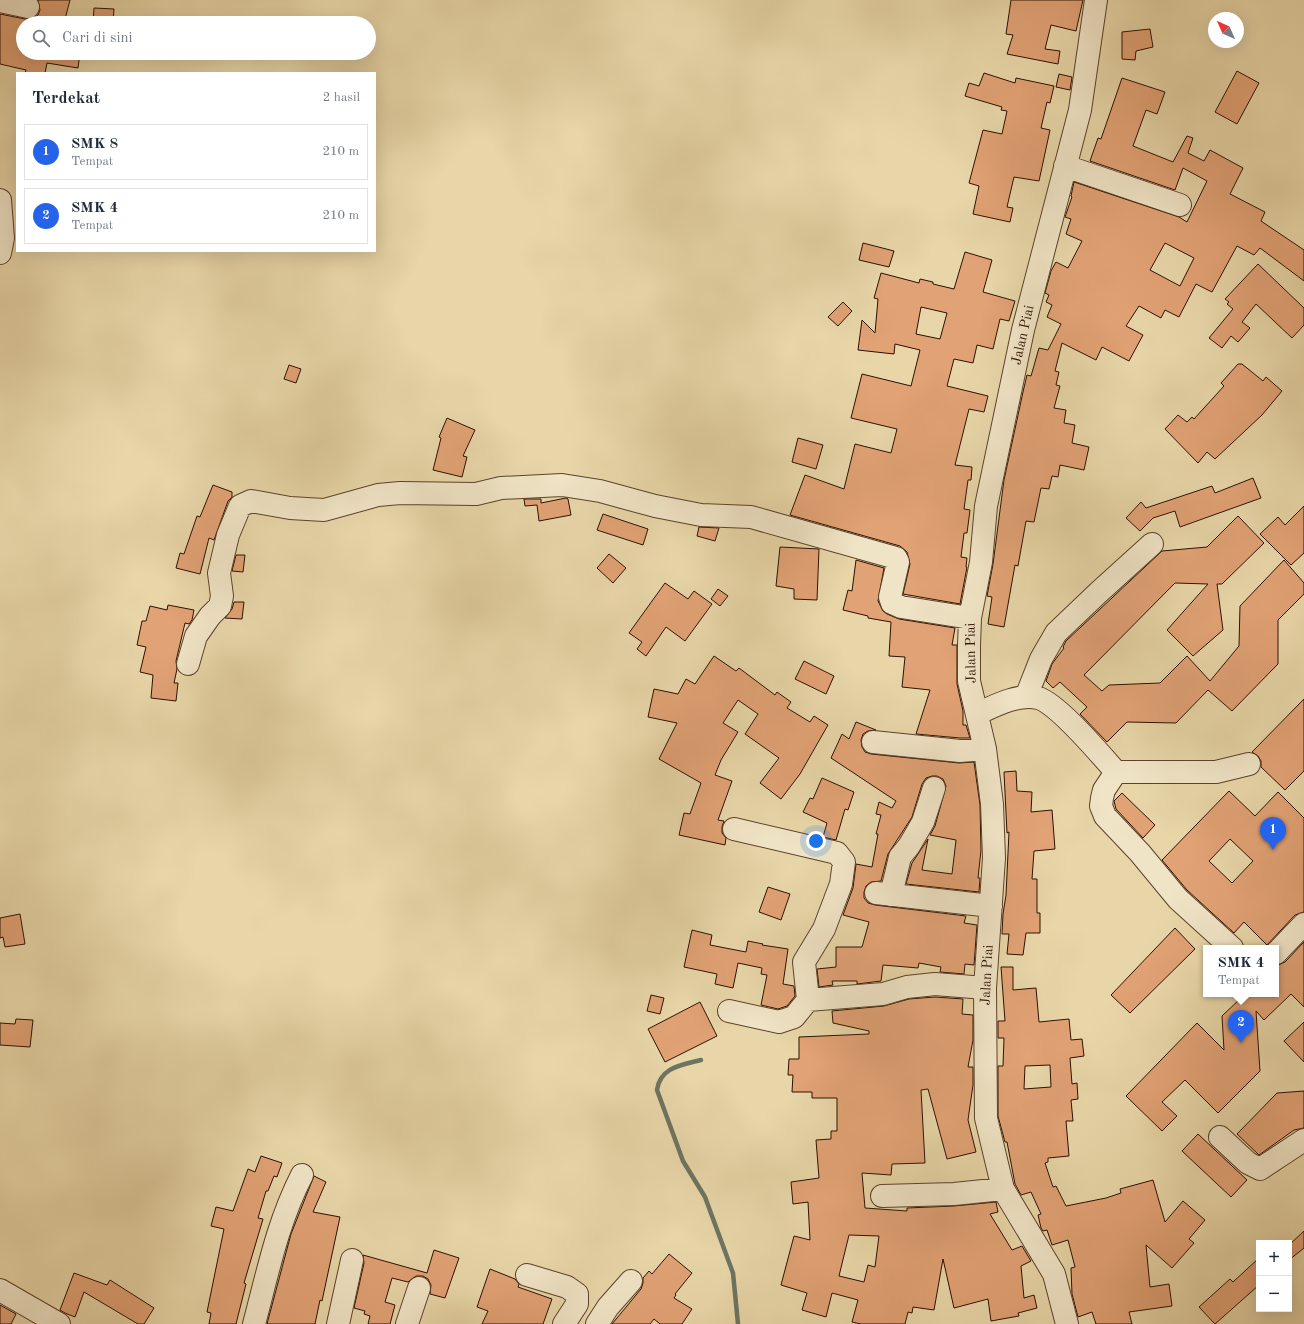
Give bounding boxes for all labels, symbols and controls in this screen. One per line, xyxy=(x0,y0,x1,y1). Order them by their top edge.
north arrow xyxy=(1208,12,1244,48)
search box xyxy=(16,16,376,60)
icon: search xyxy=(30,27,52,49)
text: Cari di sini xyxy=(62,31,133,46)
text: Terdekat xyxy=(32,90,100,107)
text: 2 hasil xyxy=(323,91,360,104)
text: SMK 8 xyxy=(71,137,118,152)
text: 1 xyxy=(42,145,50,158)
text: 210 m xyxy=(322,145,359,158)
text: Tempat xyxy=(71,155,113,168)
text: SMK 4 xyxy=(71,201,118,216)
text: 2 xyxy=(42,209,50,222)
text: 210 m xyxy=(322,209,359,222)
text: Tempat xyxy=(71,219,113,232)
street label: Jalan Piai xyxy=(1009,304,1037,366)
street label: Jalan Piai xyxy=(963,622,979,683)
pin: 1 xyxy=(1260,817,1286,850)
your location xyxy=(806,831,826,851)
street label: Jalan Piai xyxy=(978,944,996,1006)
popup xyxy=(1203,945,1279,997)
text: SMK 4 xyxy=(1217,956,1265,971)
text: Tempat xyxy=(1217,974,1260,987)
pin: 2 xyxy=(1228,1010,1254,1043)
map controls xyxy=(1256,1240,1292,1312)
button: + xyxy=(1256,1240,1292,1276)
button: − xyxy=(1256,1276,1292,1312)

